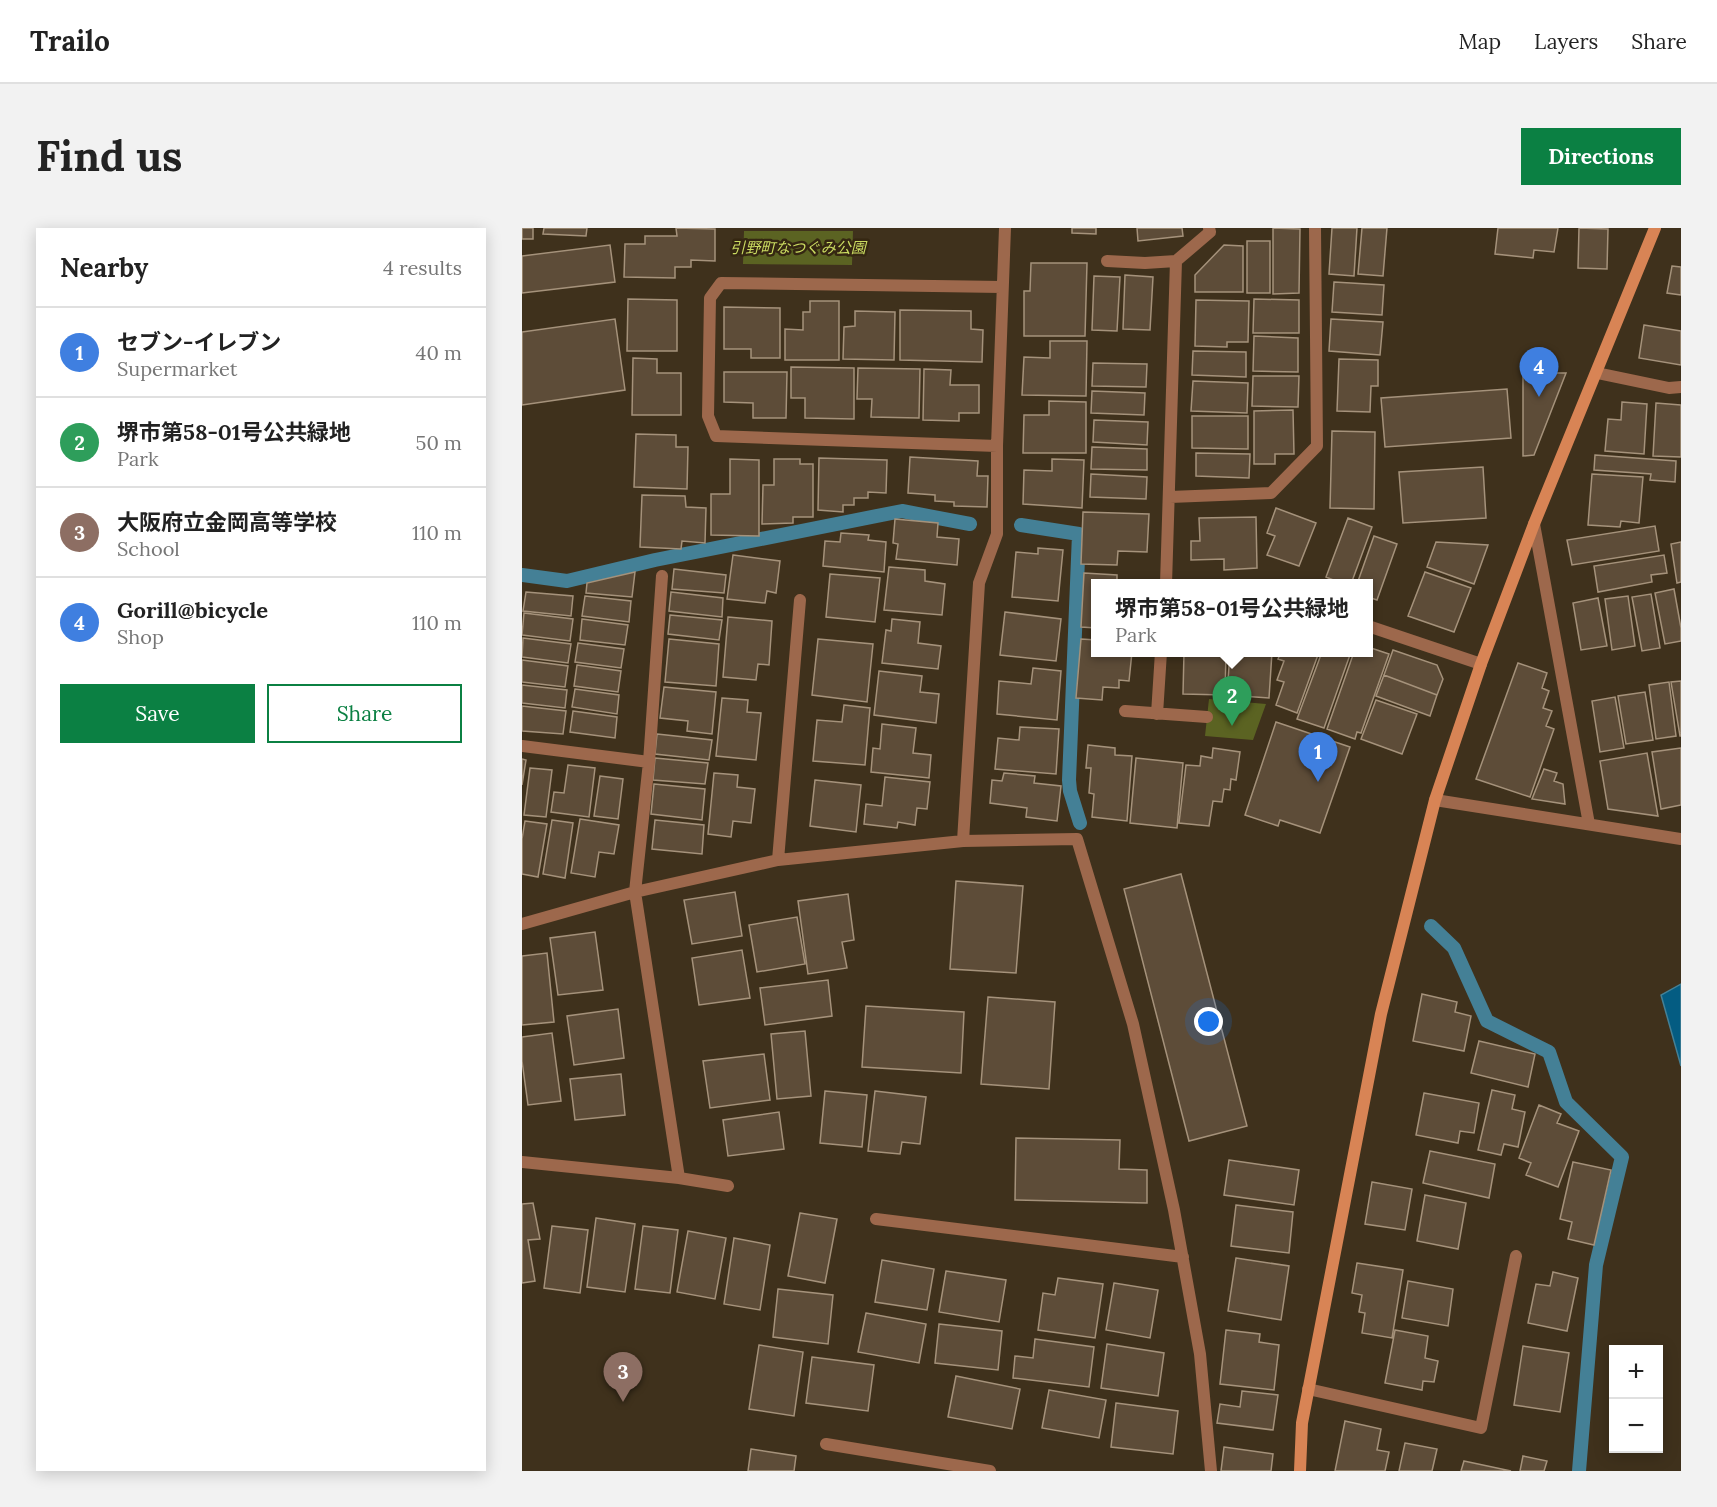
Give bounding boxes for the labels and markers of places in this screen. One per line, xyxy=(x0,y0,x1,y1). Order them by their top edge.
pin: 4 xyxy=(1520,348,1558,397)
pin: 2 xyxy=(1212,676,1252,726)
pin: 1 xyxy=(1298,732,1338,782)
pin: 3 xyxy=(604,1352,642,1402)

